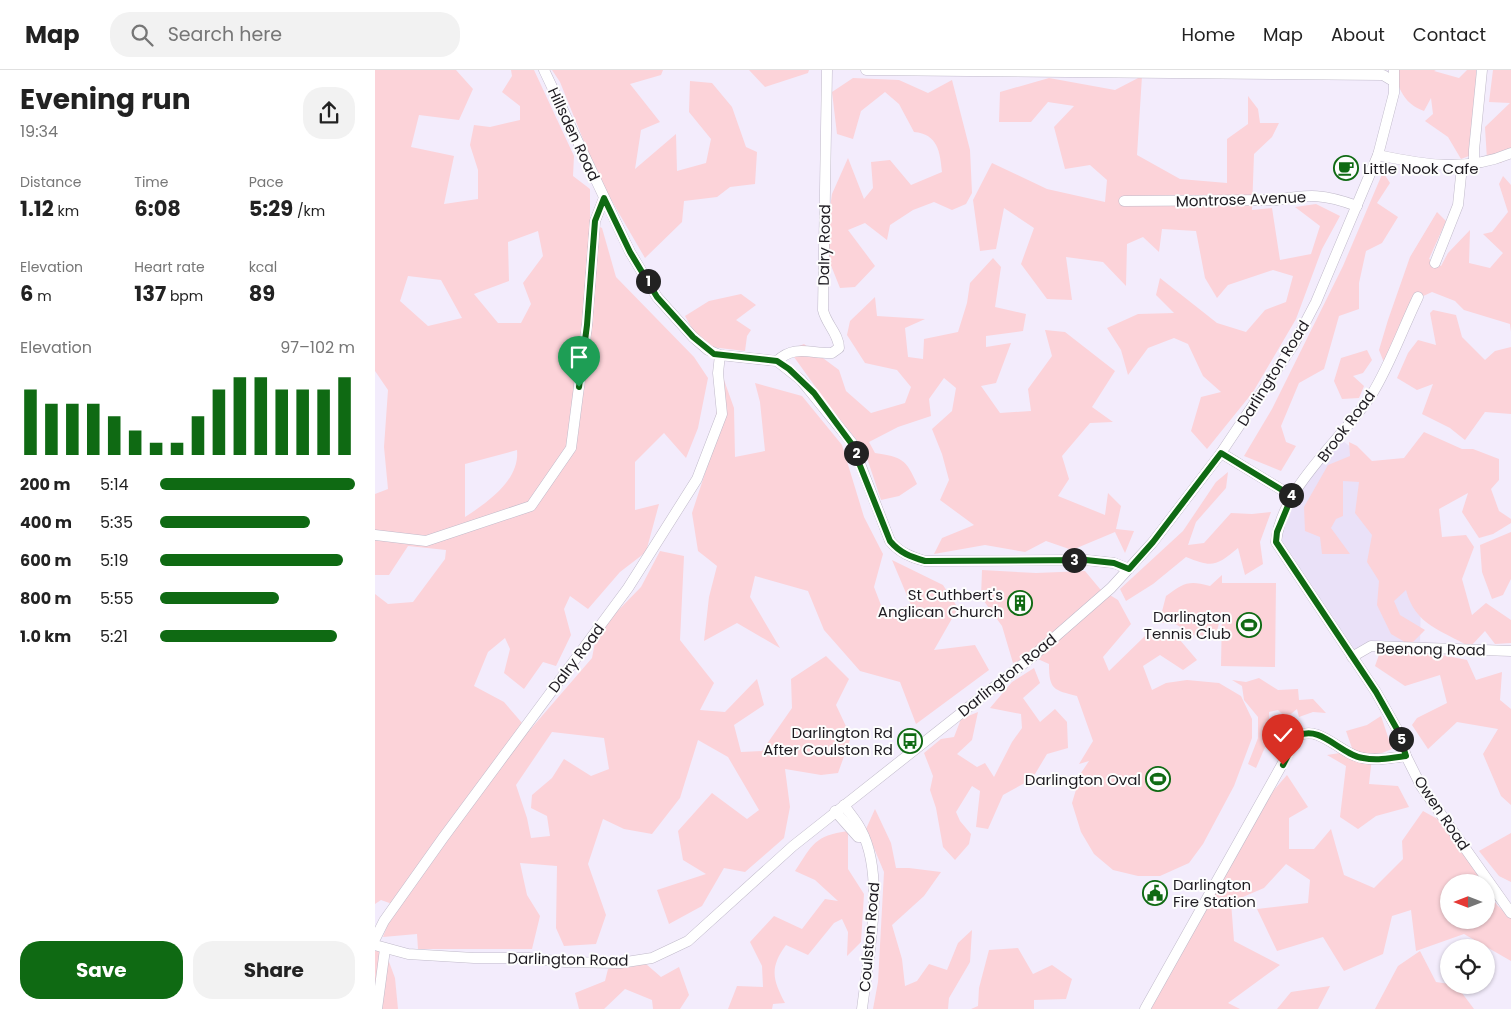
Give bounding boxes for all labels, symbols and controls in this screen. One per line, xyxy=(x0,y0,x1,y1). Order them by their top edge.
search box xyxy=(110,12,460,57)
text: Map xyxy=(25,18,80,51)
icon: search xyxy=(128,21,156,49)
text: Search here xyxy=(168,21,282,48)
text: Home xyxy=(1181,22,1235,47)
text: Map xyxy=(1263,22,1303,47)
text: About xyxy=(1331,22,1385,47)
text: Contact xyxy=(1413,22,1486,47)
text: Evening run xyxy=(20,80,191,119)
street label: Hillsden Road xyxy=(543,84,605,184)
button: share xyxy=(303,87,355,139)
text: 19:34 xyxy=(20,120,58,143)
cafe icon: Little Nook Cafe xyxy=(1333,155,1359,181)
place label: Little Nook Cafe xyxy=(1363,158,1479,179)
text: Distance xyxy=(20,172,81,192)
text: Time xyxy=(134,172,168,192)
text: Pace xyxy=(249,172,283,192)
street label: Montrose Avenue xyxy=(1176,186,1306,212)
text: 1.12 xyxy=(20,194,54,223)
text: 6:08 xyxy=(134,194,181,223)
text: 5:29 xyxy=(249,194,293,223)
text: km xyxy=(54,201,79,221)
text: /km xyxy=(293,201,325,221)
street label: Dalry Road xyxy=(813,204,835,286)
text: Elevation xyxy=(20,257,83,277)
text: Heart rate xyxy=(134,257,205,277)
text: kcal xyxy=(249,257,277,277)
pin: 1 xyxy=(635,268,661,294)
text: 1 xyxy=(646,271,651,291)
text: 6 xyxy=(20,279,33,308)
text: 137 xyxy=(134,279,166,308)
text: 89 xyxy=(249,279,275,308)
text: m xyxy=(33,286,52,306)
text: bpm xyxy=(166,286,203,306)
street label: Darlington Road xyxy=(1232,316,1314,430)
text: Elevation xyxy=(20,336,92,359)
text: 97–102 m xyxy=(280,336,355,359)
pin xyxy=(558,336,600,387)
icon: arrive xyxy=(565,343,593,371)
street label: Brook Road xyxy=(1312,386,1380,466)
pin: 2 xyxy=(843,440,869,466)
text: 2 xyxy=(853,443,861,463)
text: 200 m xyxy=(20,473,70,496)
text: 5:14 xyxy=(100,473,129,496)
pin: 4 xyxy=(1279,482,1303,508)
text: 4 xyxy=(1287,485,1296,505)
text: 400 m xyxy=(20,511,72,534)
text: 5:35 xyxy=(100,511,133,534)
pin: 3 xyxy=(1061,548,1087,572)
text: 600 m xyxy=(20,549,71,572)
text: 5:19 xyxy=(100,549,129,572)
text: 3 xyxy=(1070,550,1079,570)
place label: St Cuthbert's Anglican Church xyxy=(878,584,1003,622)
text: 800 m xyxy=(20,587,72,610)
text: 5:55 xyxy=(100,587,134,610)
building icon: St Cuthbert's Anglican Church xyxy=(1007,590,1033,616)
place label: Darlington Tennis Club xyxy=(1144,606,1231,644)
sports icon: Darlington Tennis Club xyxy=(1236,612,1262,638)
street label: Dalry Road xyxy=(543,619,609,697)
text: 1.0 km xyxy=(20,625,71,648)
text: 5:21 xyxy=(100,625,128,648)
street label: Darlington Road xyxy=(953,629,1061,721)
street label: Beenong Road xyxy=(1376,638,1486,660)
pin xyxy=(1262,714,1304,765)
icon: check xyxy=(1269,721,1297,749)
place label: Darlington Rd After Coulston Rd xyxy=(763,722,893,760)
pin: 5 xyxy=(1389,726,1413,752)
bus stop icon: Darlington Rd After Coulston Rd xyxy=(897,728,923,754)
text: 5 xyxy=(1397,729,1406,749)
sports icon: Darlington Oval xyxy=(1145,766,1171,792)
place label: Darlington Oval xyxy=(1025,769,1141,790)
street label: Owen Road xyxy=(1409,771,1475,855)
place label: Darlington Fire Station xyxy=(1173,874,1256,912)
north arrow xyxy=(1440,874,1495,929)
map controls xyxy=(1440,874,1495,994)
public building icon: Darlington Fire Station xyxy=(1142,880,1168,906)
street label: Coulston Road xyxy=(854,881,884,993)
button: locate xyxy=(1440,939,1495,994)
button: Save xyxy=(20,941,183,999)
button: Share xyxy=(193,941,355,999)
street label: Darlington Road xyxy=(507,947,629,971)

